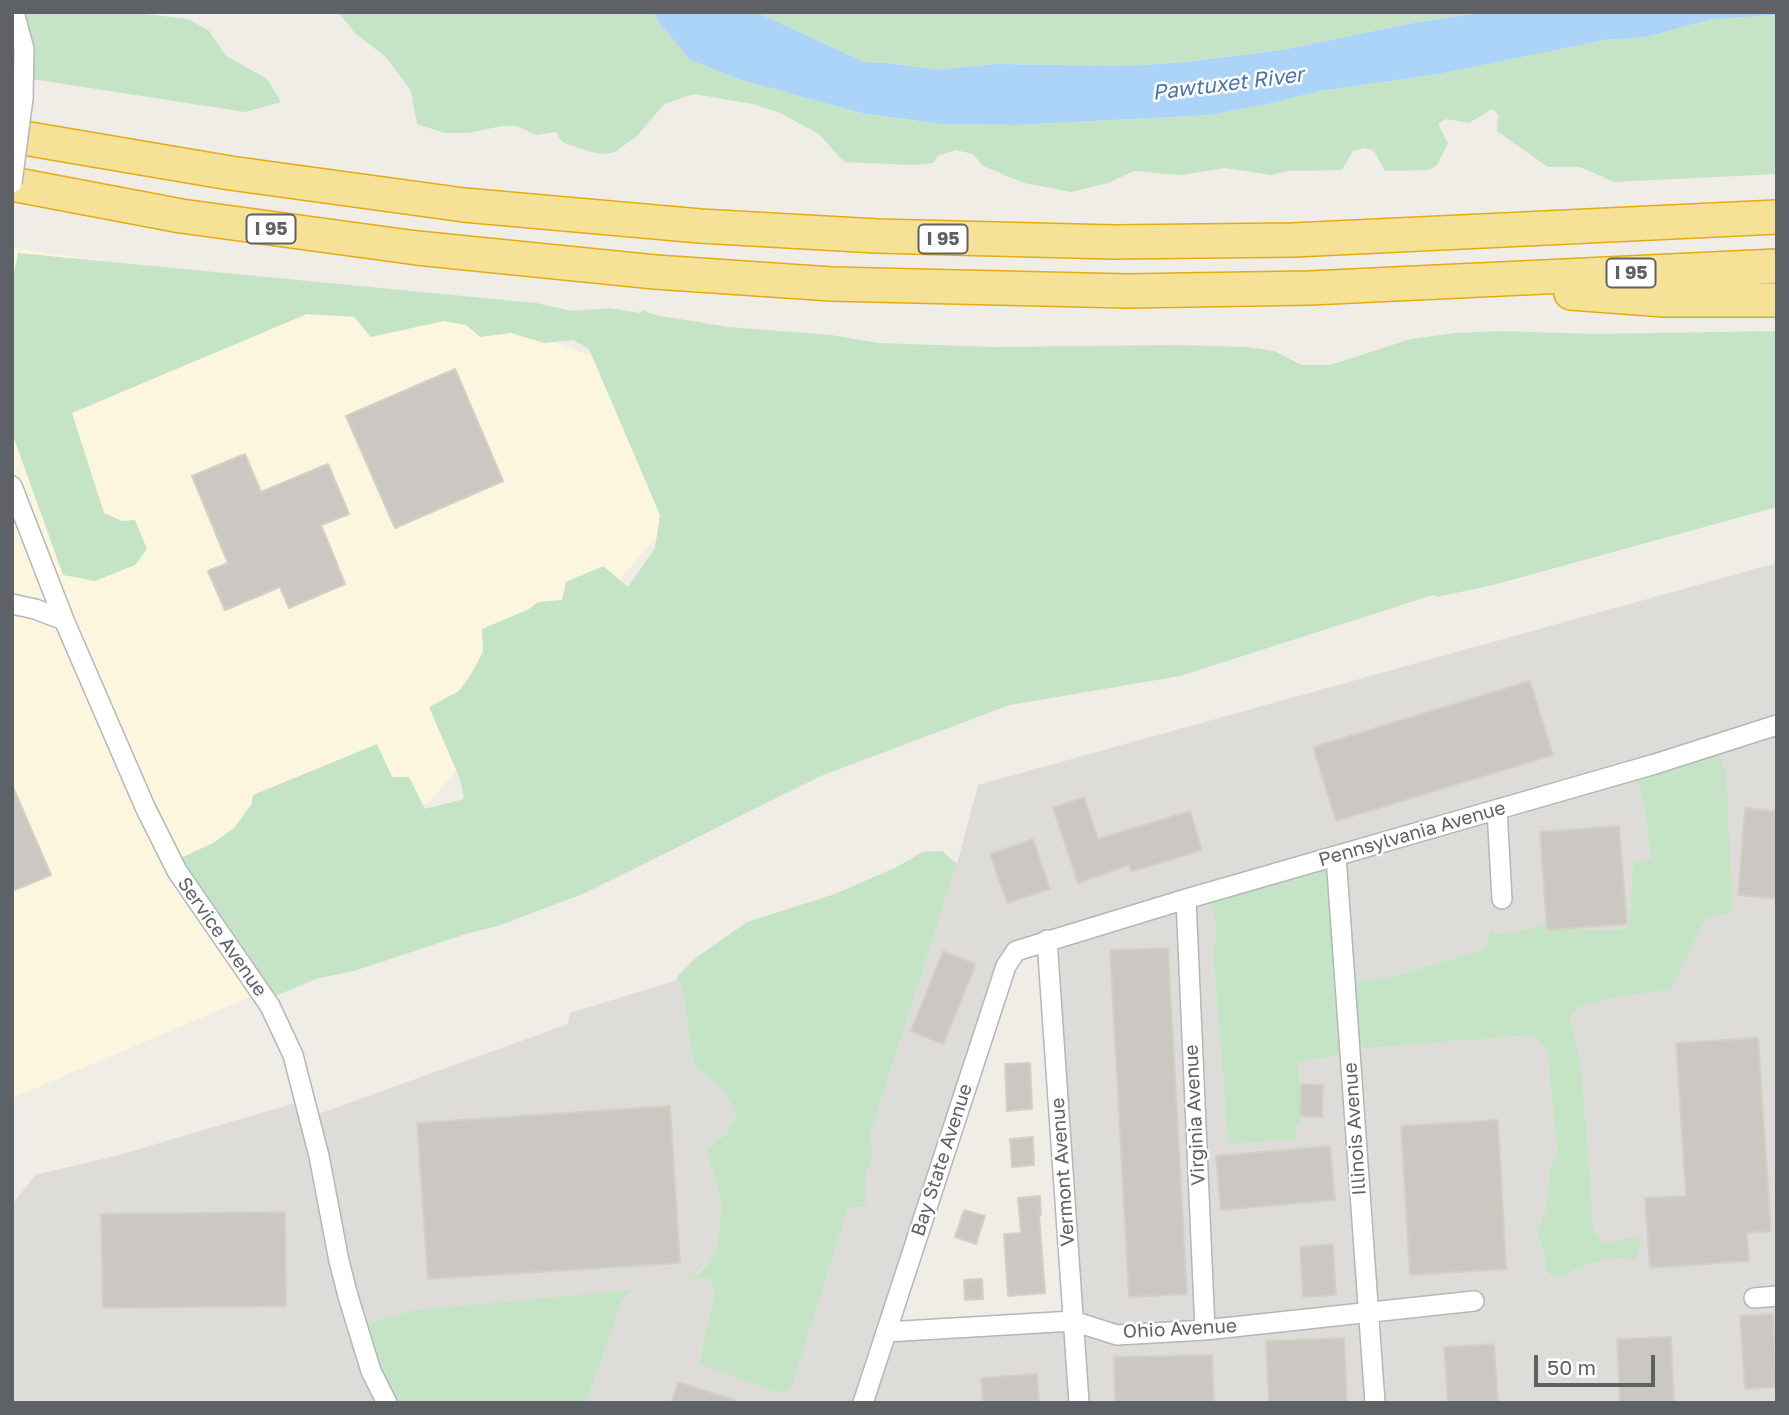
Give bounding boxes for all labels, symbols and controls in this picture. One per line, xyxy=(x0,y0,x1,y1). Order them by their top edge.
water label: Pawtuxet River xyxy=(1151,62,1305,106)
road number: I 95 xyxy=(246,214,296,244)
road number: I 95 xyxy=(918,225,968,254)
road number: I 95 xyxy=(1606,258,1656,288)
street label: Pennsylvania Avenue xyxy=(1316,796,1508,872)
street label: Service Avenue xyxy=(172,873,272,1001)
street label: Virginia Avenue xyxy=(1180,1044,1210,1186)
street label: Illinois Avenue xyxy=(1339,1062,1371,1196)
street label: Bay State Avenue xyxy=(907,1081,977,1239)
street label: Vermont Avenue xyxy=(1046,1097,1080,1247)
street label: Ohio Avenue xyxy=(1122,1315,1238,1343)
scale bar xyxy=(1537,1342,1658,1386)
text: 50 m xyxy=(1547,1354,1596,1380)

